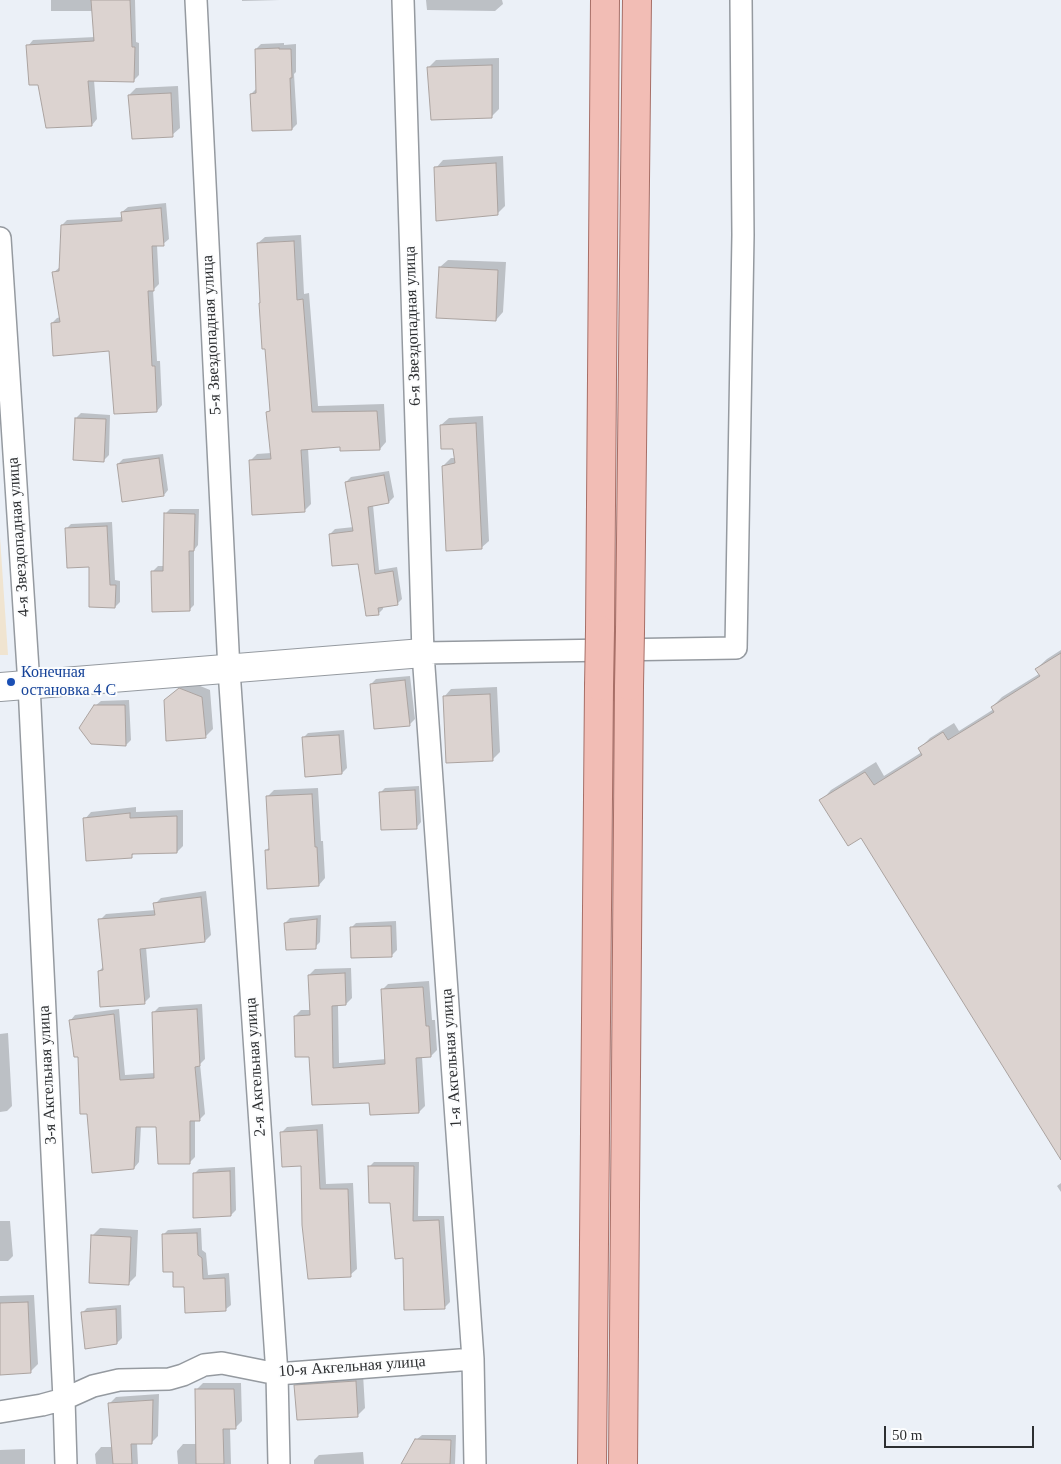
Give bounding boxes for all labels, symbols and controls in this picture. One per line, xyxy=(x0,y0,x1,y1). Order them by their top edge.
street label: 6-я Звездопадная улица xyxy=(401,246,425,406)
street label: 5-я Звездопадная улица xyxy=(198,255,226,415)
street label: 4-я Звездопадная улица xyxy=(4,457,34,617)
place label: Конечная остановка 4 С xyxy=(21,663,116,701)
marker: Конечная остановка 4 С xyxy=(5,676,17,688)
street label: 1-я Акгельная улица xyxy=(438,988,466,1128)
street label: 2-я Акгельная улица xyxy=(242,997,270,1137)
street label: 3-я Акгельная улица xyxy=(35,1005,61,1145)
street label: 10-я Акгельная улица xyxy=(278,1352,426,1382)
scale bar xyxy=(886,1416,1036,1448)
text: 50 m xyxy=(892,1427,922,1443)

